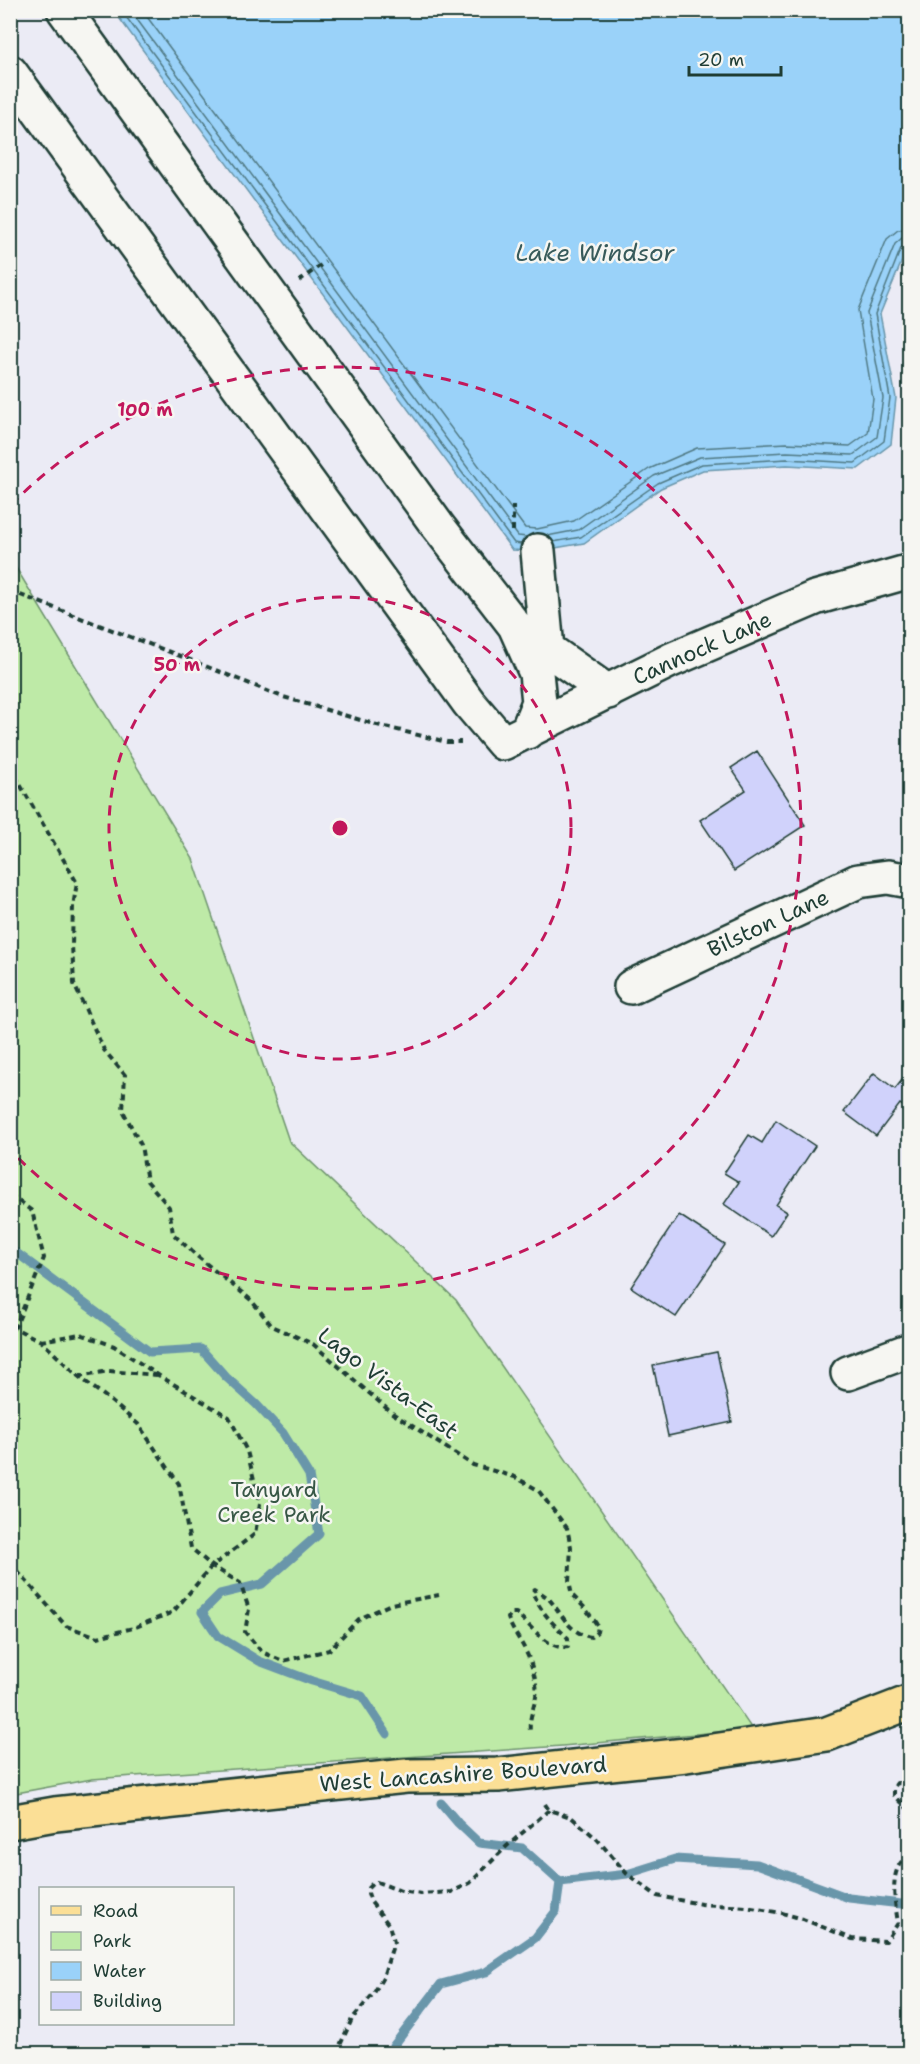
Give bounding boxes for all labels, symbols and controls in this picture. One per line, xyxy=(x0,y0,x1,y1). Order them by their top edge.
scale bar xyxy=(689,39,780,77)
text: 20 m xyxy=(698,48,744,72)
water label: Lake Windsor xyxy=(515,237,675,269)
text: 100 m xyxy=(117,398,173,422)
street label: Cannock Lane xyxy=(628,604,776,692)
text: 50 m xyxy=(154,653,201,677)
centre of rings xyxy=(330,818,350,838)
street label: Bilston Lane xyxy=(703,882,833,964)
street label: Lago Vista-East xyxy=(312,1321,464,1445)
park label: Tanyard Creek Park xyxy=(217,1475,331,1529)
street label: West Lancashire Boulevard xyxy=(318,1749,608,1799)
legend xyxy=(39,1887,234,2025)
text: Road xyxy=(93,1899,138,1923)
text: Park xyxy=(93,1929,132,1953)
text: Water xyxy=(93,1959,146,1983)
text: Building xyxy=(93,1989,162,2013)

